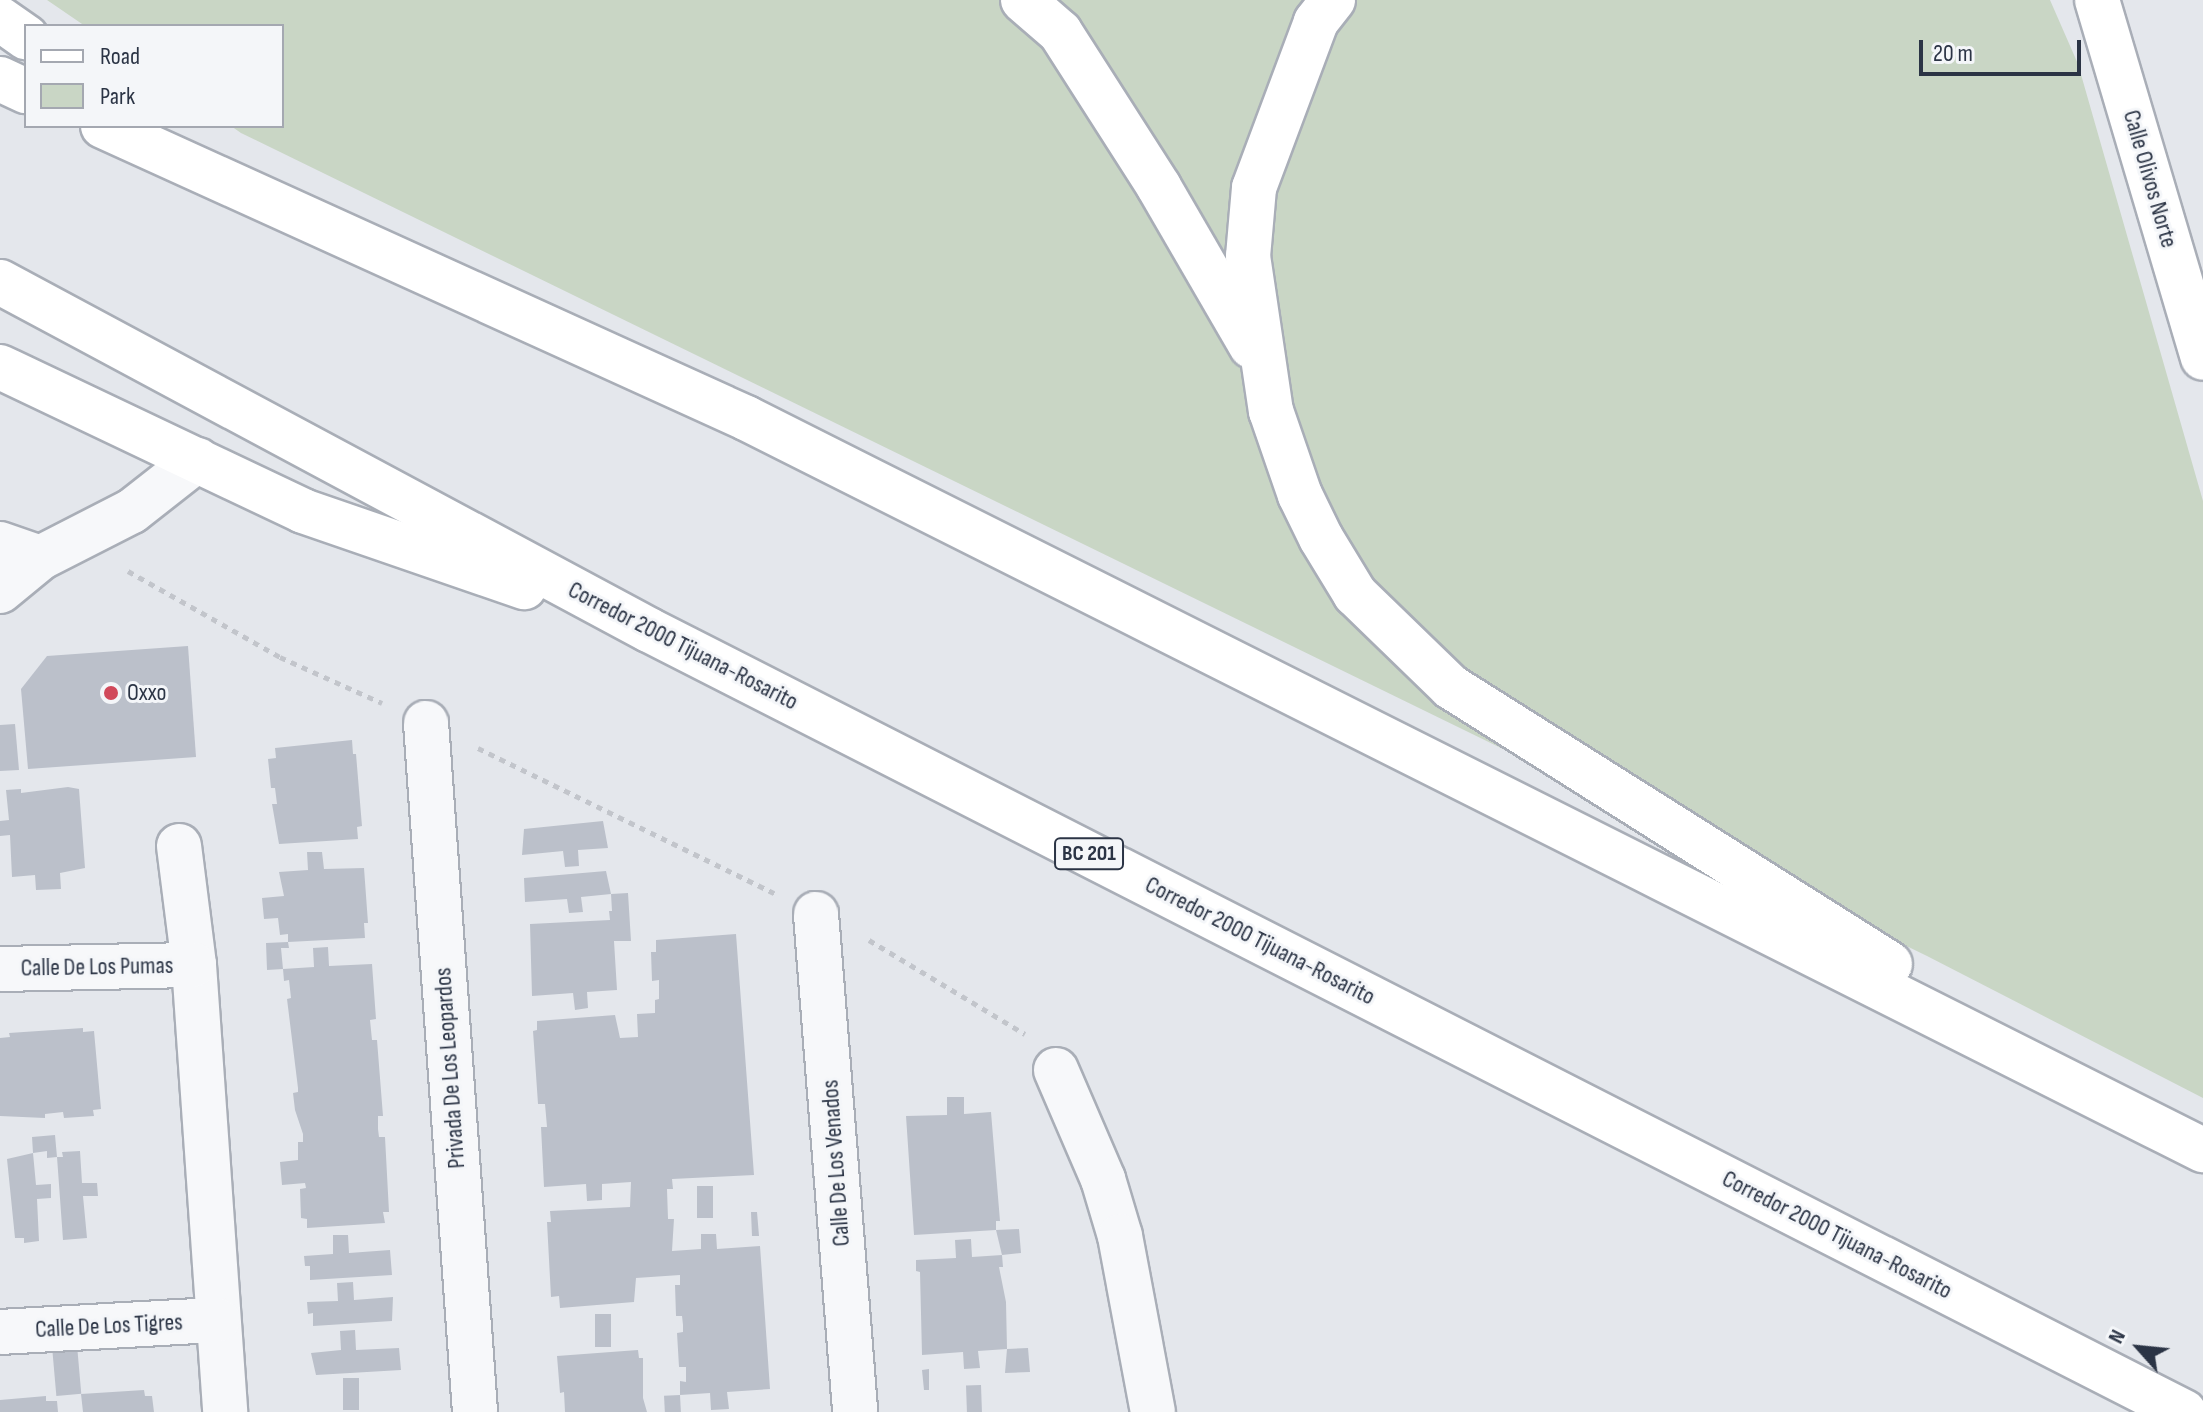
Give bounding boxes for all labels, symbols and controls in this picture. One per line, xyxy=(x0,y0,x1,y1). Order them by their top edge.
legend xyxy=(24,24,284,128)
scale bar xyxy=(1923,24,2085,74)
text: 20 m xyxy=(1933,39,1973,68)
text: Road xyxy=(100,42,140,71)
text: Park xyxy=(100,82,135,111)
street label: Calle Olivos Norte xyxy=(2117,107,2183,251)
street label: Corredor 2000 Tijuana-Rosarito xyxy=(563,576,803,716)
place label: Oxxo xyxy=(127,679,166,707)
marker: Oxxo xyxy=(102,684,120,702)
road number: BC 201 xyxy=(1053,836,1125,872)
street label: Corredor 2000 Tijuana-Rosarito xyxy=(1140,871,1380,1011)
street label: Calle De Los Pumas xyxy=(20,951,174,983)
street label: Privada De Los Leopardos xyxy=(429,967,471,1169)
street label: Calle De Los Venados xyxy=(816,1079,856,1247)
street label: Corredor 2000 Tijuana-Rosarito xyxy=(1717,1165,1957,1305)
street label: Calle De Los Tigres xyxy=(34,1308,184,1344)
north arrow xyxy=(2099,1308,2179,1388)
text: N xyxy=(2102,1326,2132,1348)

